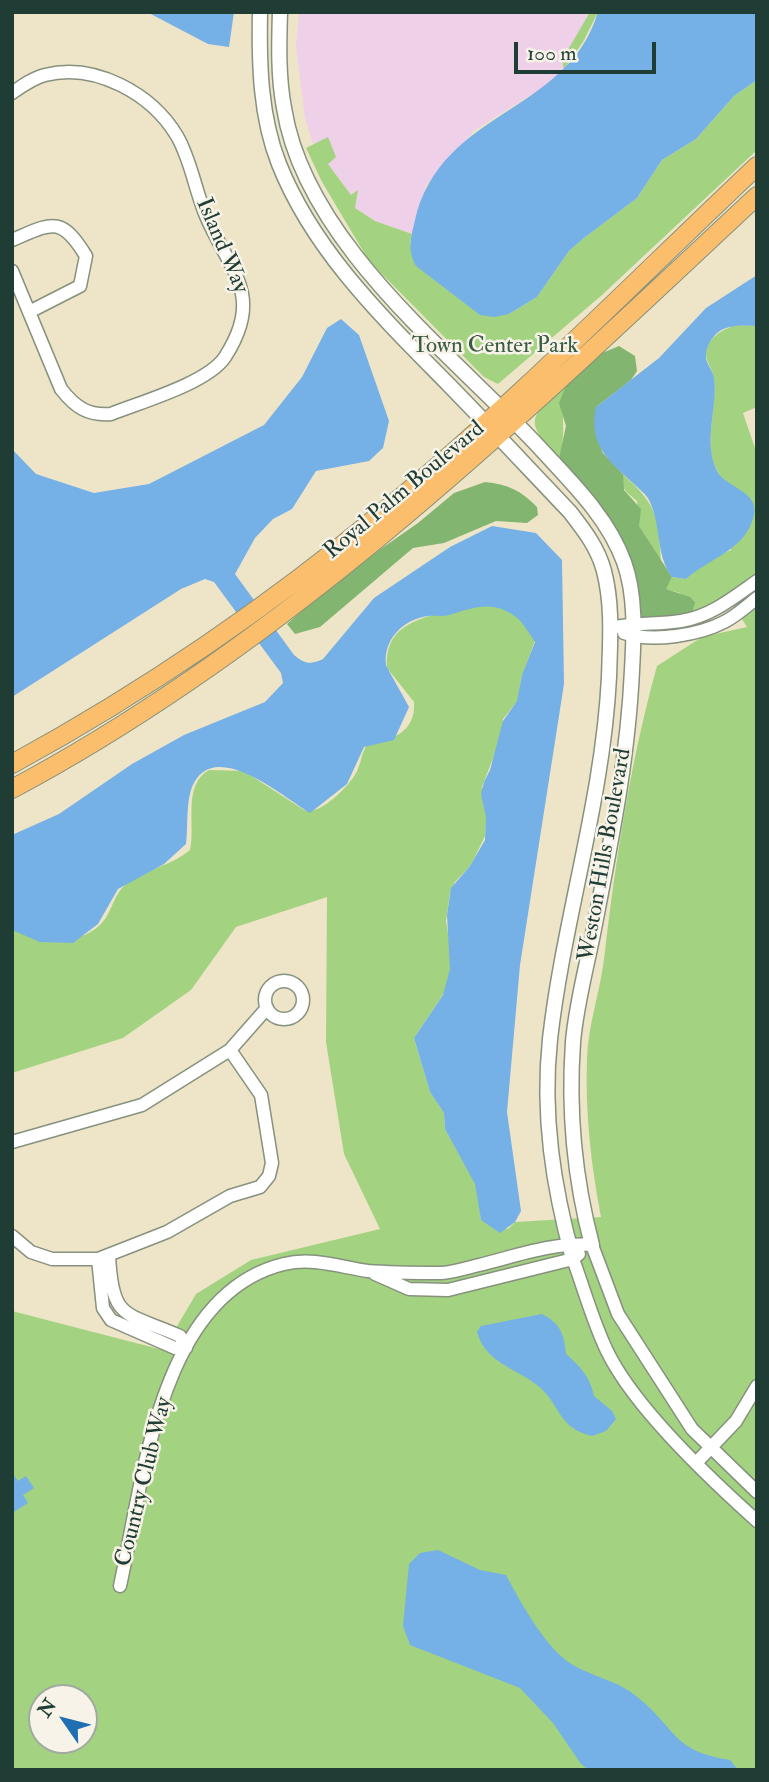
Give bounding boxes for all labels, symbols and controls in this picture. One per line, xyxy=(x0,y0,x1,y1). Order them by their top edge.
scale bar xyxy=(517,28,659,72)
text: 100 m xyxy=(527,40,577,67)
street label: Island Way xyxy=(189,194,253,298)
park label: Town Center Park xyxy=(412,333,578,361)
street label: Royal Palm Boulevard xyxy=(319,416,491,566)
street label: Weston Hills Boulevard xyxy=(574,746,638,964)
street label: Country Club Way xyxy=(111,1394,179,1570)
north arrow xyxy=(28,1684,98,1754)
text: N xyxy=(33,1694,62,1722)

